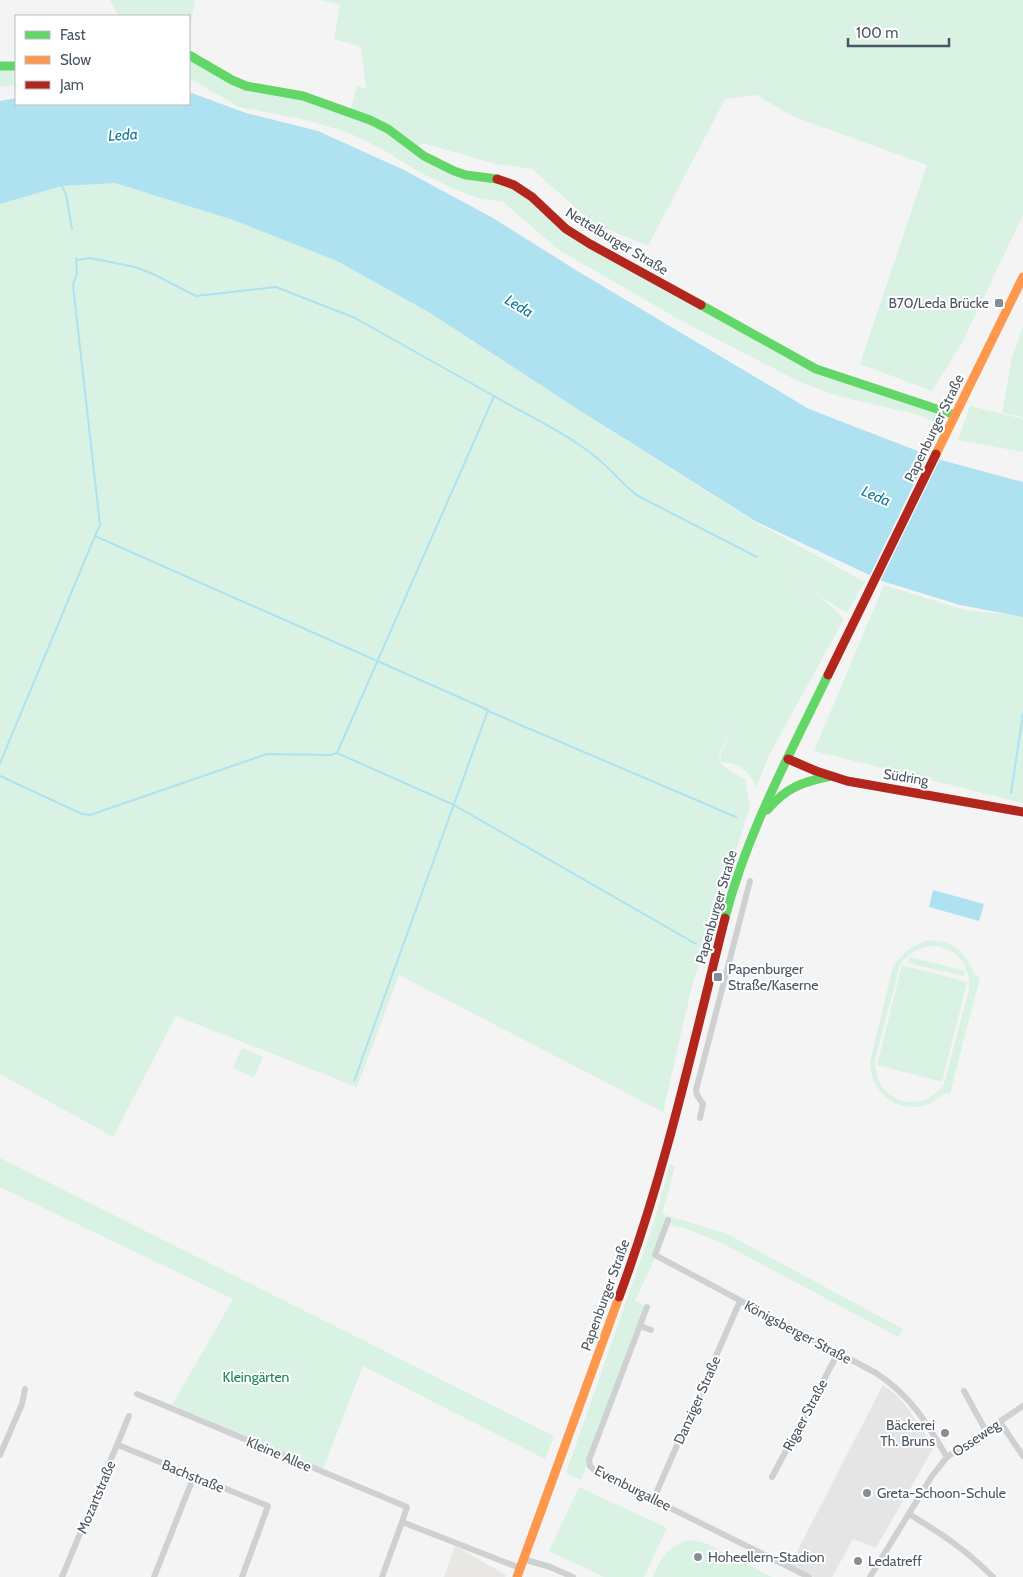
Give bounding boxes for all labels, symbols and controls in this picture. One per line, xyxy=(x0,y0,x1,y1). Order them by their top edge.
legend xyxy=(15,15,190,105)
scale bar xyxy=(848,15,949,47)
text: 100 m xyxy=(856,24,898,42)
text: Fast xyxy=(60,26,85,44)
text: Slow xyxy=(60,51,91,69)
text: Jam xyxy=(59,76,84,94)
water label: Leda xyxy=(108,125,138,145)
street label: Nettelburger Straße xyxy=(562,203,672,279)
water label: Leda xyxy=(502,291,536,321)
place label: B70/Leda Brücke xyxy=(889,294,989,312)
marker: B70/Leda Brücke xyxy=(993,297,1005,309)
street label: Papenburger Straße xyxy=(900,371,968,485)
water label: Leda xyxy=(859,482,893,510)
street label: Südring xyxy=(882,765,931,790)
street label: Papenburger Straße xyxy=(691,848,741,966)
place label: Papenburger Straße/Kaserne xyxy=(728,960,818,994)
marker: Papenburger Straße/Kaserne xyxy=(712,971,724,983)
street label: Papenburger Straße xyxy=(576,1237,634,1353)
street label: Königsberger Straße xyxy=(741,1296,855,1368)
street label: Danziger Straße xyxy=(669,1353,725,1447)
park label: Kleingärten xyxy=(223,1368,290,1386)
street label: Rigaer Straße xyxy=(779,1376,831,1454)
street label: Osseweg xyxy=(949,1415,1004,1460)
place label: Bäckerei Th. Bruns xyxy=(880,1416,935,1450)
marker: Bäckerei Th. Bruns xyxy=(939,1427,951,1439)
street label: Kleine Allee xyxy=(244,1432,314,1476)
street label: Bachstraße xyxy=(159,1455,227,1497)
street label: Mozartstraße xyxy=(72,1458,120,1536)
street label: Evenburgallee xyxy=(592,1461,674,1515)
place label: Greta-Schoon-Schule xyxy=(877,1484,1006,1502)
marker: Greta-Schoon-Schule xyxy=(861,1487,873,1499)
place label: Hoheellern-Stadion xyxy=(708,1548,825,1566)
marker: Hoheellern-Stadion xyxy=(692,1551,704,1563)
place label: Ledatreff xyxy=(868,1552,922,1570)
marker: Ledatreff xyxy=(852,1555,864,1567)

